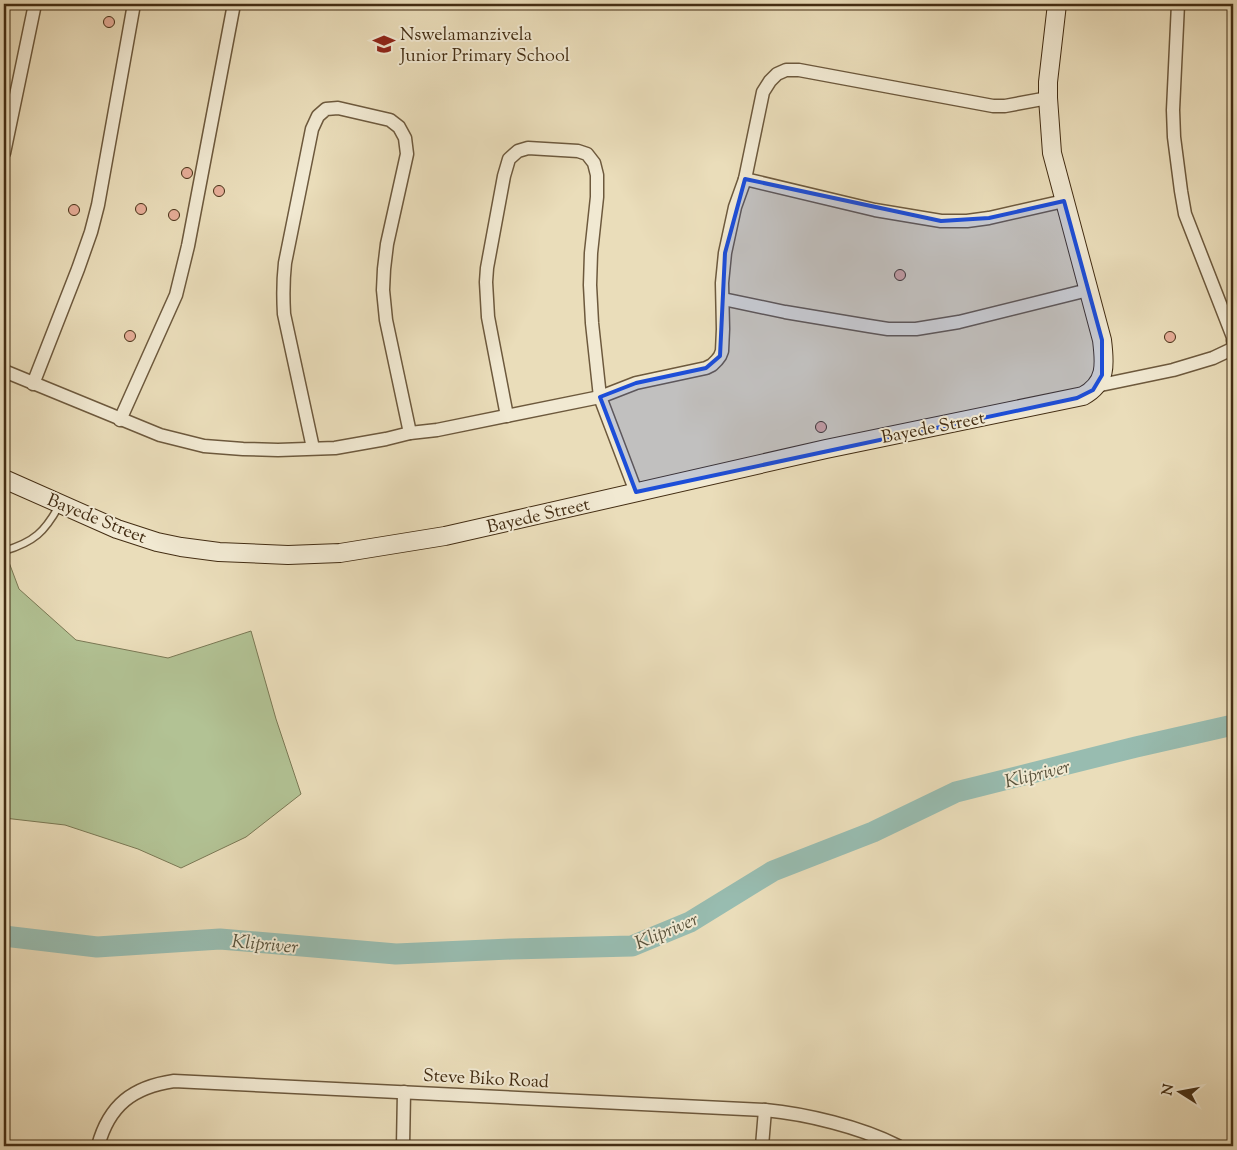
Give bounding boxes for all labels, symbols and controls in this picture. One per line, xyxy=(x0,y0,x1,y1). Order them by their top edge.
place label: Nswelamanzivela Junior Primary School xyxy=(399,23,570,70)
school or university icon: Nswelamanzivela Junior Primary School xyxy=(371,31,397,57)
street label: Bayede Street xyxy=(879,406,987,452)
street label: Bayede Street xyxy=(43,488,150,552)
street label: Bayede Street xyxy=(484,492,593,541)
water label: Klipriver xyxy=(1002,754,1074,797)
water label: Klipriver xyxy=(631,907,703,958)
water label: Klipriver xyxy=(230,929,300,962)
street label: Steve Biko Road xyxy=(422,1064,550,1096)
north arrow xyxy=(1154,1068,1204,1118)
text: N xyxy=(1158,1083,1180,1097)

